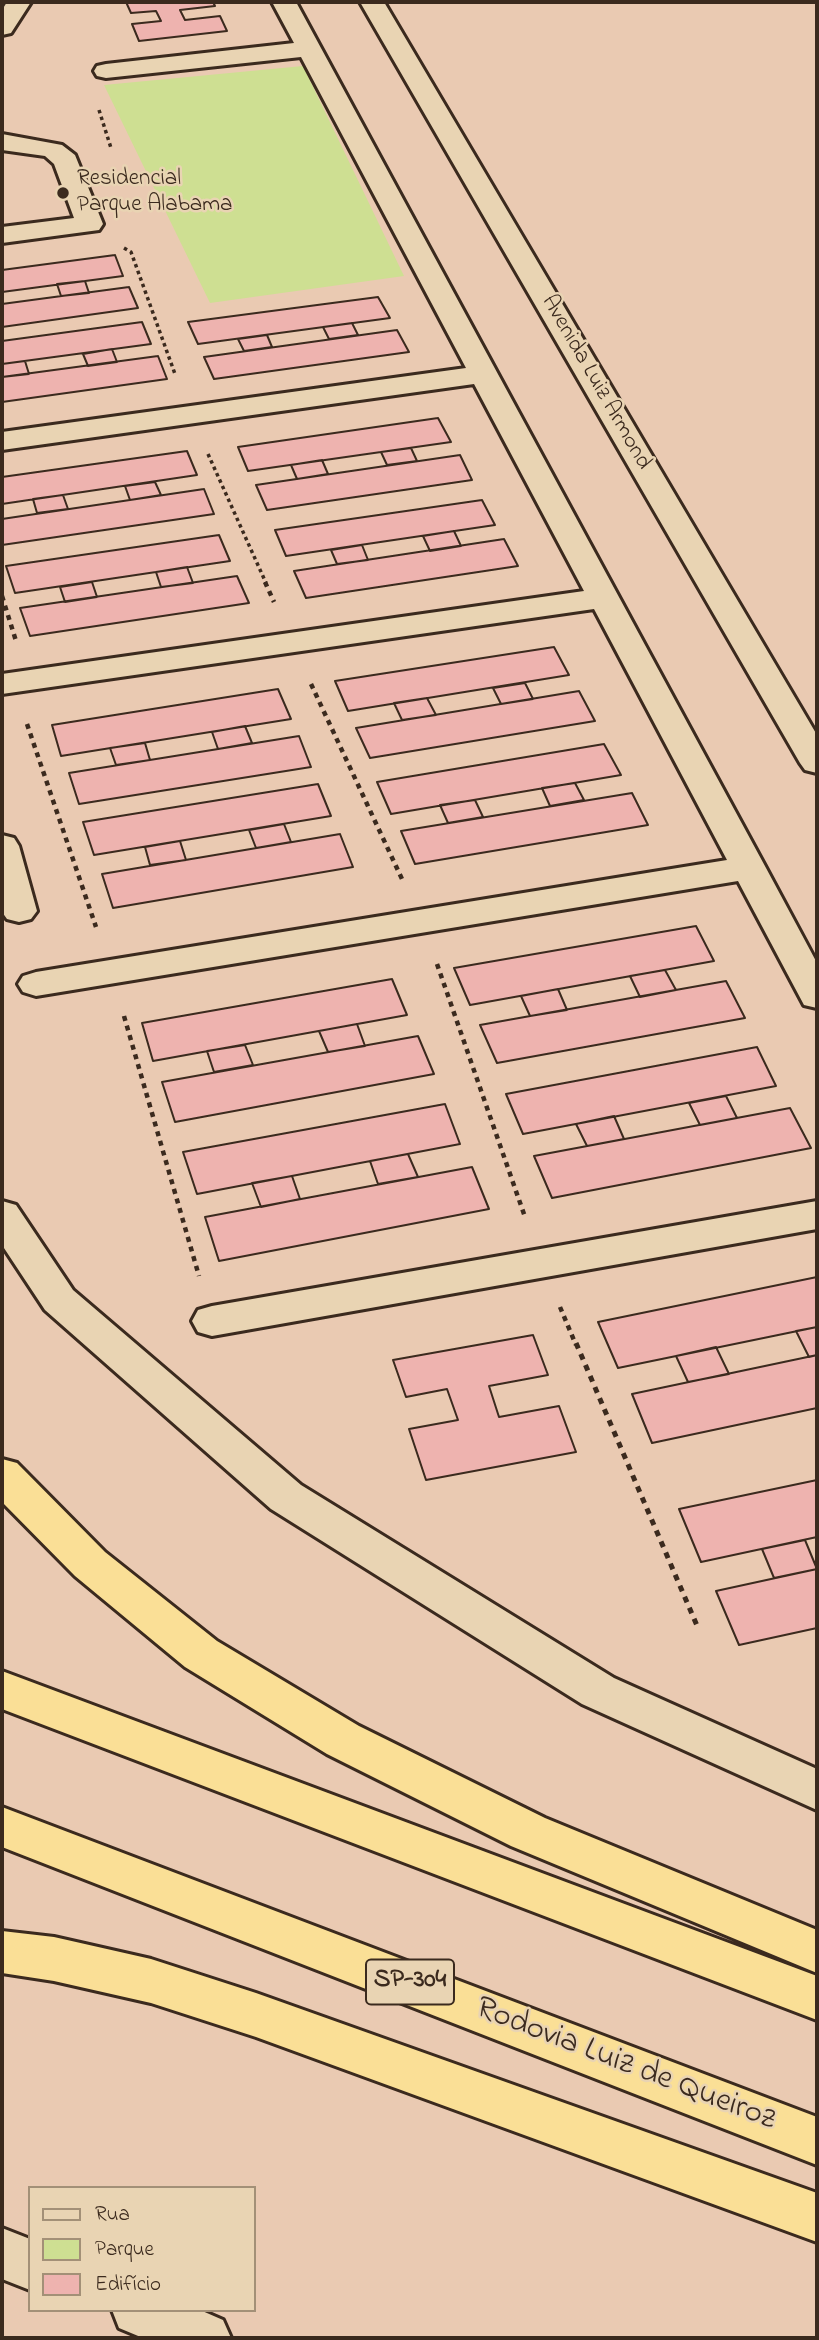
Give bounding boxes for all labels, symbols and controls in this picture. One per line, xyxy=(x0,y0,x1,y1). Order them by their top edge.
place label: Residencial Parque Alabama xyxy=(77,166,232,220)
marker: Residencial Parque Alabama xyxy=(55,185,71,201)
street label: Avenida Luiz Armond xyxy=(534,291,656,475)
road number: SP-304 xyxy=(366,1960,454,2005)
street label: Rodovia Luiz de Queiroz xyxy=(469,1990,781,2142)
legend xyxy=(28,2186,256,2312)
text: Rua xyxy=(95,2200,130,2230)
text: Parque xyxy=(95,2235,154,2265)
text: Edifício xyxy=(95,2270,161,2300)

